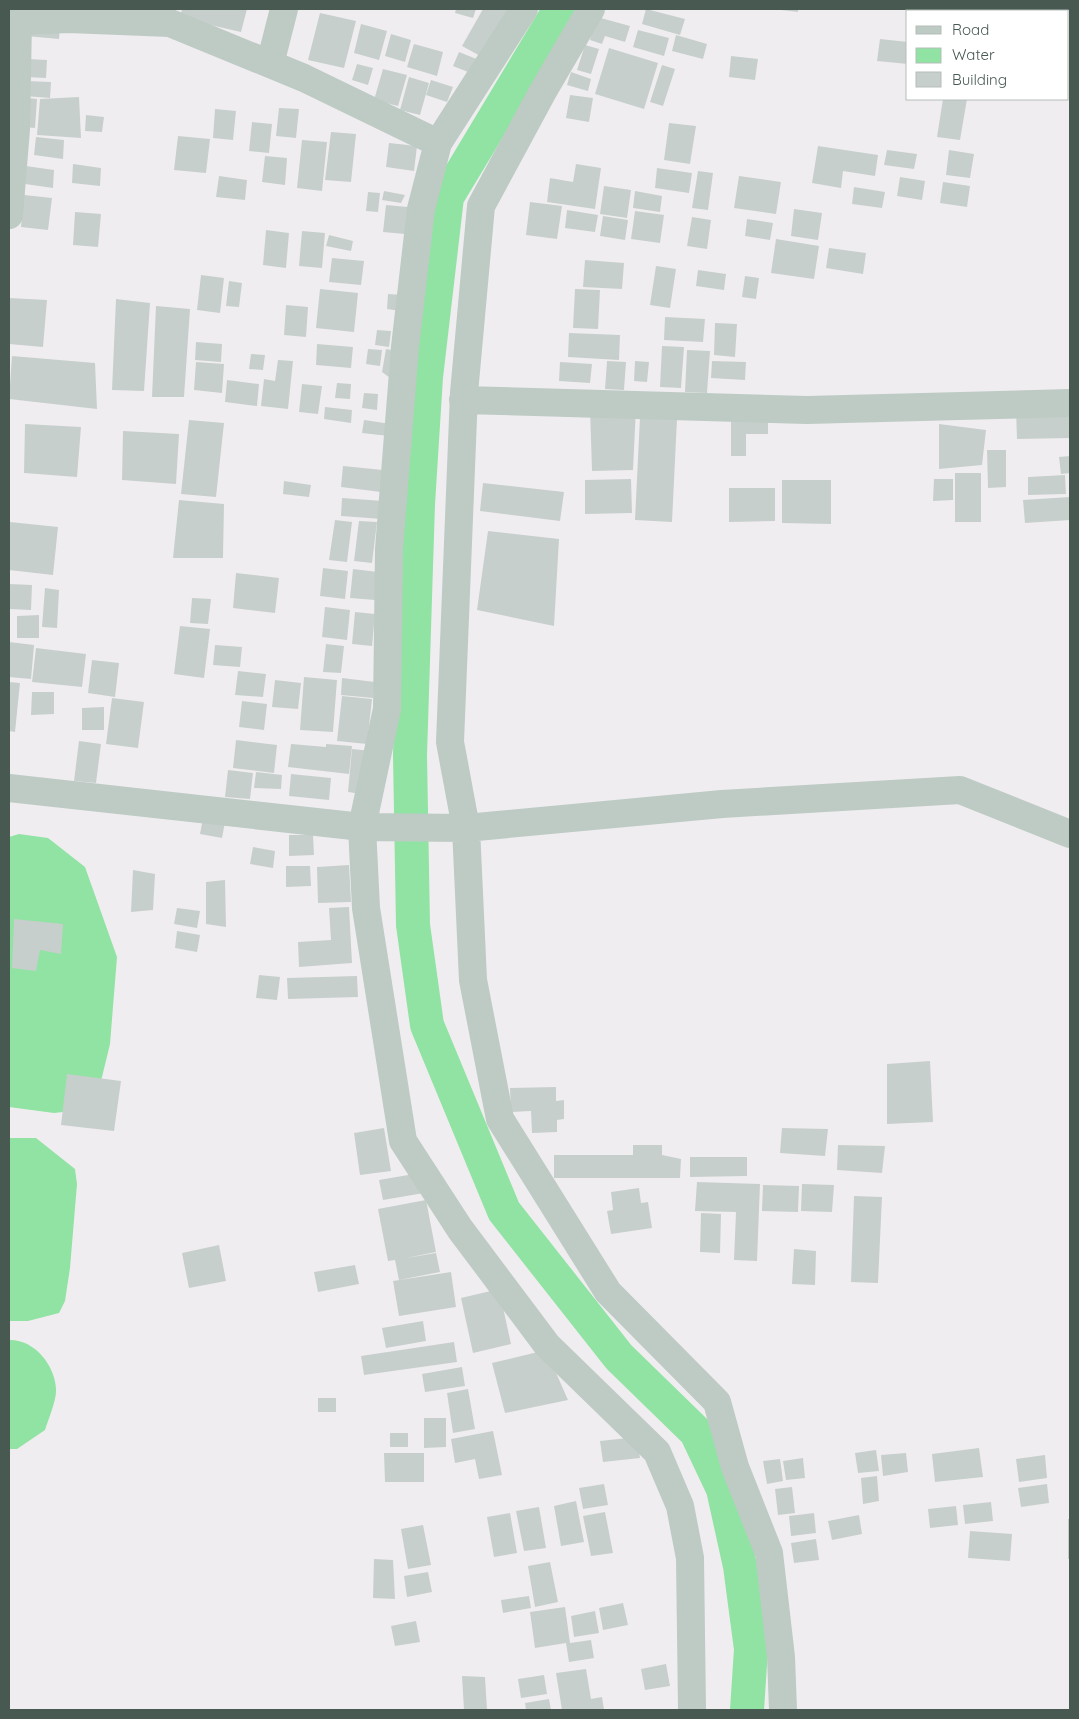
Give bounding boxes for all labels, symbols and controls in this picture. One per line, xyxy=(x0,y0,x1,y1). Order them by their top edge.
legend xyxy=(906,10,1069,100)
text: Road xyxy=(952,20,989,39)
text: Water xyxy=(952,45,995,64)
text: Building xyxy=(952,70,1007,89)

